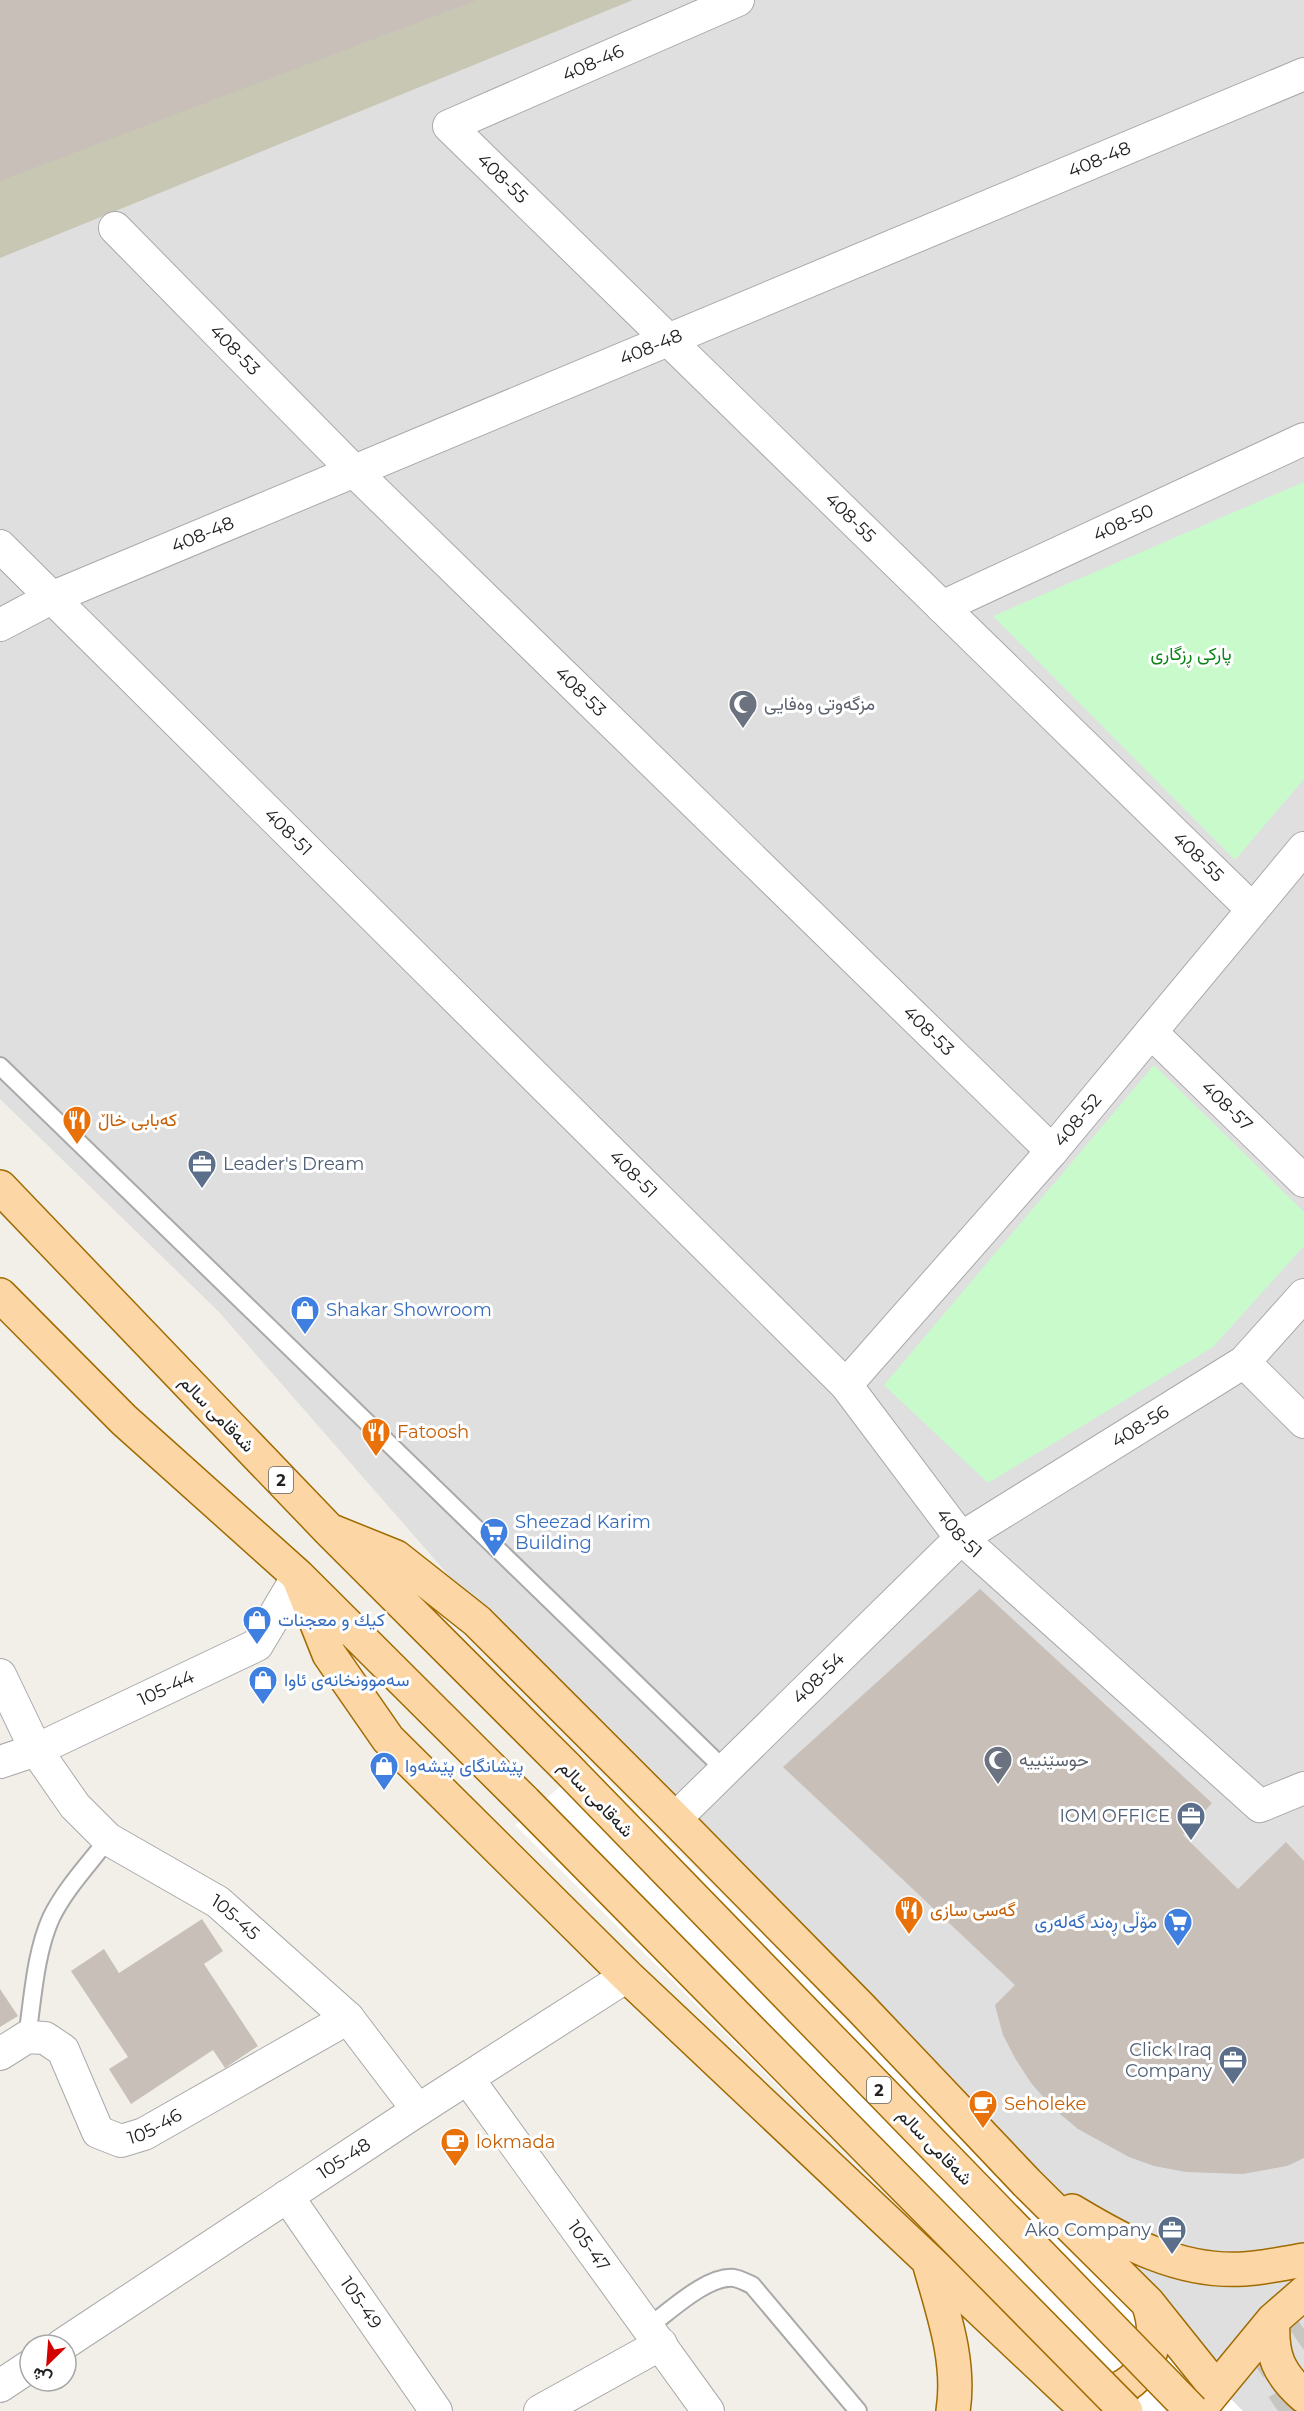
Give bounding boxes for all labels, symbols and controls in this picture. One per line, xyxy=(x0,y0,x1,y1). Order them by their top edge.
street label: 408-46 xyxy=(559,40,627,86)
street label: 408-48 xyxy=(1065,137,1134,182)
street label: 408-55 xyxy=(472,148,533,208)
street label: 408-53 xyxy=(205,320,265,380)
street label: 408-48 xyxy=(616,324,686,370)
street label: 408-55 xyxy=(820,488,881,547)
street label: 408-50 xyxy=(1090,499,1157,546)
street label: 408-48 xyxy=(168,512,237,557)
park label: پارکی ڕزگاری xyxy=(1150,643,1232,668)
street label: 408-53 xyxy=(550,662,611,721)
mosque icon: مزگەوتی وەفایی xyxy=(727,688,759,730)
place label: مزگەوتی وەفایی xyxy=(764,693,875,715)
street label: 408-51 xyxy=(260,803,317,860)
street label: 408-55 xyxy=(1168,827,1228,886)
street label: 408-53 xyxy=(899,1001,959,1060)
street label: 408-57 xyxy=(1197,1076,1257,1136)
street label: 408-52 xyxy=(1049,1089,1106,1151)
restaurant icon: کەبابی خاڵ xyxy=(61,1104,93,1146)
place label: کەبابی خاڵ xyxy=(98,1109,177,1131)
street label: 408-51 xyxy=(605,1146,662,1203)
office icon: Leader's Dream xyxy=(186,1148,218,1190)
place label: Leader's Dream xyxy=(223,1153,364,1175)
shop icon: Shakar Showroom xyxy=(289,1294,321,1336)
place label: Shakar Showroom xyxy=(326,1299,492,1321)
street label: شەقامی سالم xyxy=(174,1371,259,1458)
street label: 408-56 xyxy=(1108,1400,1173,1453)
restaurant icon: Fatoosh xyxy=(360,1416,392,1458)
place label: Fatoosh xyxy=(397,1421,469,1443)
road number: 2 xyxy=(269,1467,293,1493)
street label: 408-51 xyxy=(932,1504,987,1563)
place label: Sheezad Karim Building xyxy=(515,1511,651,1554)
supermarket icon: Sheezad Karim Building xyxy=(478,1516,510,1558)
shop icon: كيك و معجنات xyxy=(241,1604,273,1646)
place label: كيك و معجنات xyxy=(278,1609,385,1631)
street label: 408-54 xyxy=(788,1648,849,1709)
shop icon: سەموونخانەی ئاوا xyxy=(247,1664,279,1706)
street label: 105-44 xyxy=(135,1665,198,1711)
place label: سەموونخانەی ئاوا xyxy=(284,1669,410,1691)
mosque icon: حوسێنییە xyxy=(982,1744,1014,1786)
place label: حوسێنییە xyxy=(1019,1749,1089,1771)
shop icon: پێشانگای پێشەوا xyxy=(368,1750,400,1792)
place label: پێشانگای پێشەوا xyxy=(405,1755,524,1778)
street label: شەقامی سالم xyxy=(553,1756,638,1843)
office icon: IOM OFFICE xyxy=(1175,1800,1207,1842)
place label: IOM OFFICE xyxy=(1059,1805,1170,1827)
street label: 105-45 xyxy=(208,1890,264,1945)
restaurant icon: گەسی سازی xyxy=(893,1894,925,1936)
place label: گەسی سازی xyxy=(930,1899,1016,1921)
supermarket icon: مۆڵی ڕەند گەلەری xyxy=(1162,1906,1194,1948)
place label: مۆڵی ڕەند گەلەری xyxy=(1035,1911,1157,1936)
place label: Click Iraq Company xyxy=(1125,2039,1212,2082)
office icon: Click Iraq Company xyxy=(1217,2044,1249,2086)
road number: 2 xyxy=(867,2077,891,2103)
cafe icon: Seholeke xyxy=(967,2088,999,2130)
place label: Seholeke xyxy=(1004,2093,1086,2115)
street label: 105-46 xyxy=(125,2104,186,2149)
street label: شەقامی سالم xyxy=(892,2104,977,2191)
cafe icon: lokmada xyxy=(439,2126,471,2168)
place label: lokmada xyxy=(476,2131,555,2153)
street label: 105-48 xyxy=(313,2133,375,2184)
office icon: Ako Company xyxy=(1156,2214,1188,2256)
street label: 105-47 xyxy=(563,2216,614,2276)
place label: Ako Company xyxy=(1025,2219,1151,2241)
street label: 105-49 xyxy=(335,2273,387,2333)
north arrow xyxy=(18,2333,78,2393)
text: ش xyxy=(29,2363,55,2389)

